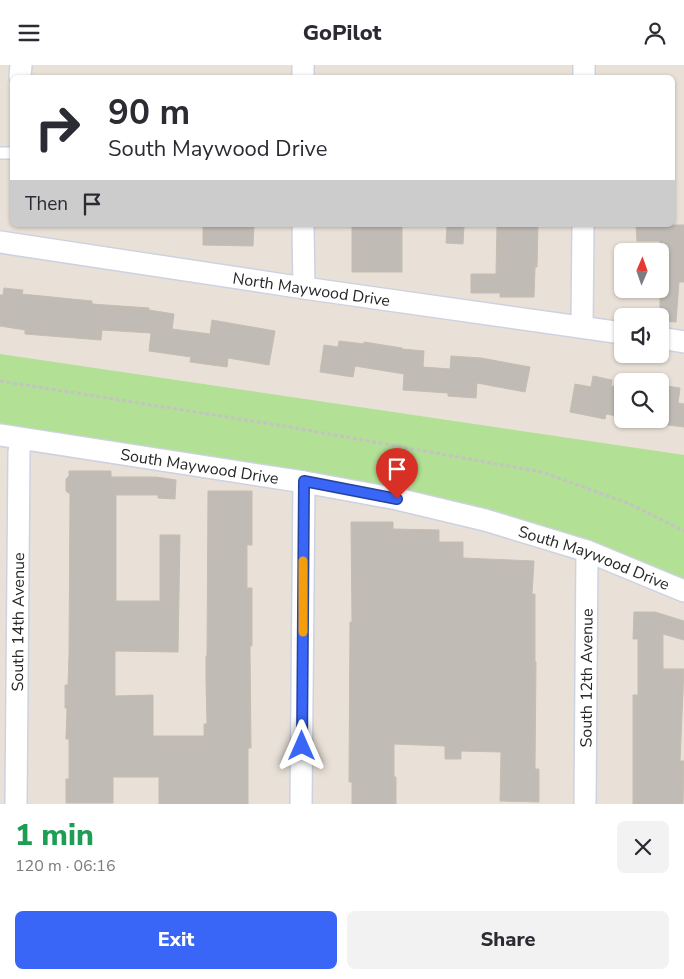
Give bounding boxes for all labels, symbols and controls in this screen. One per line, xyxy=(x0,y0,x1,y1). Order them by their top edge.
text: GoPilot xyxy=(303,18,381,48)
icon: menu xyxy=(15,19,43,47)
icon: person xyxy=(641,19,669,47)
text: 90 m xyxy=(108,89,190,136)
icon: right xyxy=(25,95,90,160)
text: South Maywood Drive xyxy=(108,134,328,164)
icon: arrive xyxy=(78,190,106,218)
text: Then xyxy=(25,191,68,217)
north arrow xyxy=(614,243,669,297)
map controls xyxy=(614,243,669,428)
street label: North Maywood Drive xyxy=(231,267,392,312)
button: sound xyxy=(614,308,669,363)
button: search xyxy=(614,373,669,428)
street label: South Maywood Drive xyxy=(119,444,280,490)
pin xyxy=(376,448,418,499)
icon: arrive xyxy=(383,455,411,483)
street label: South Maywood Drive xyxy=(515,521,673,596)
street label: South 14th Avenue xyxy=(7,552,30,692)
street label: South 12th Avenue xyxy=(575,608,599,748)
position arrow xyxy=(275,719,327,771)
text: 1 min xyxy=(15,815,94,856)
button: close xyxy=(617,821,669,873)
text: 120 m · 06:16 xyxy=(15,855,116,877)
button: Exit xyxy=(15,911,337,969)
button: Share xyxy=(347,911,669,969)

